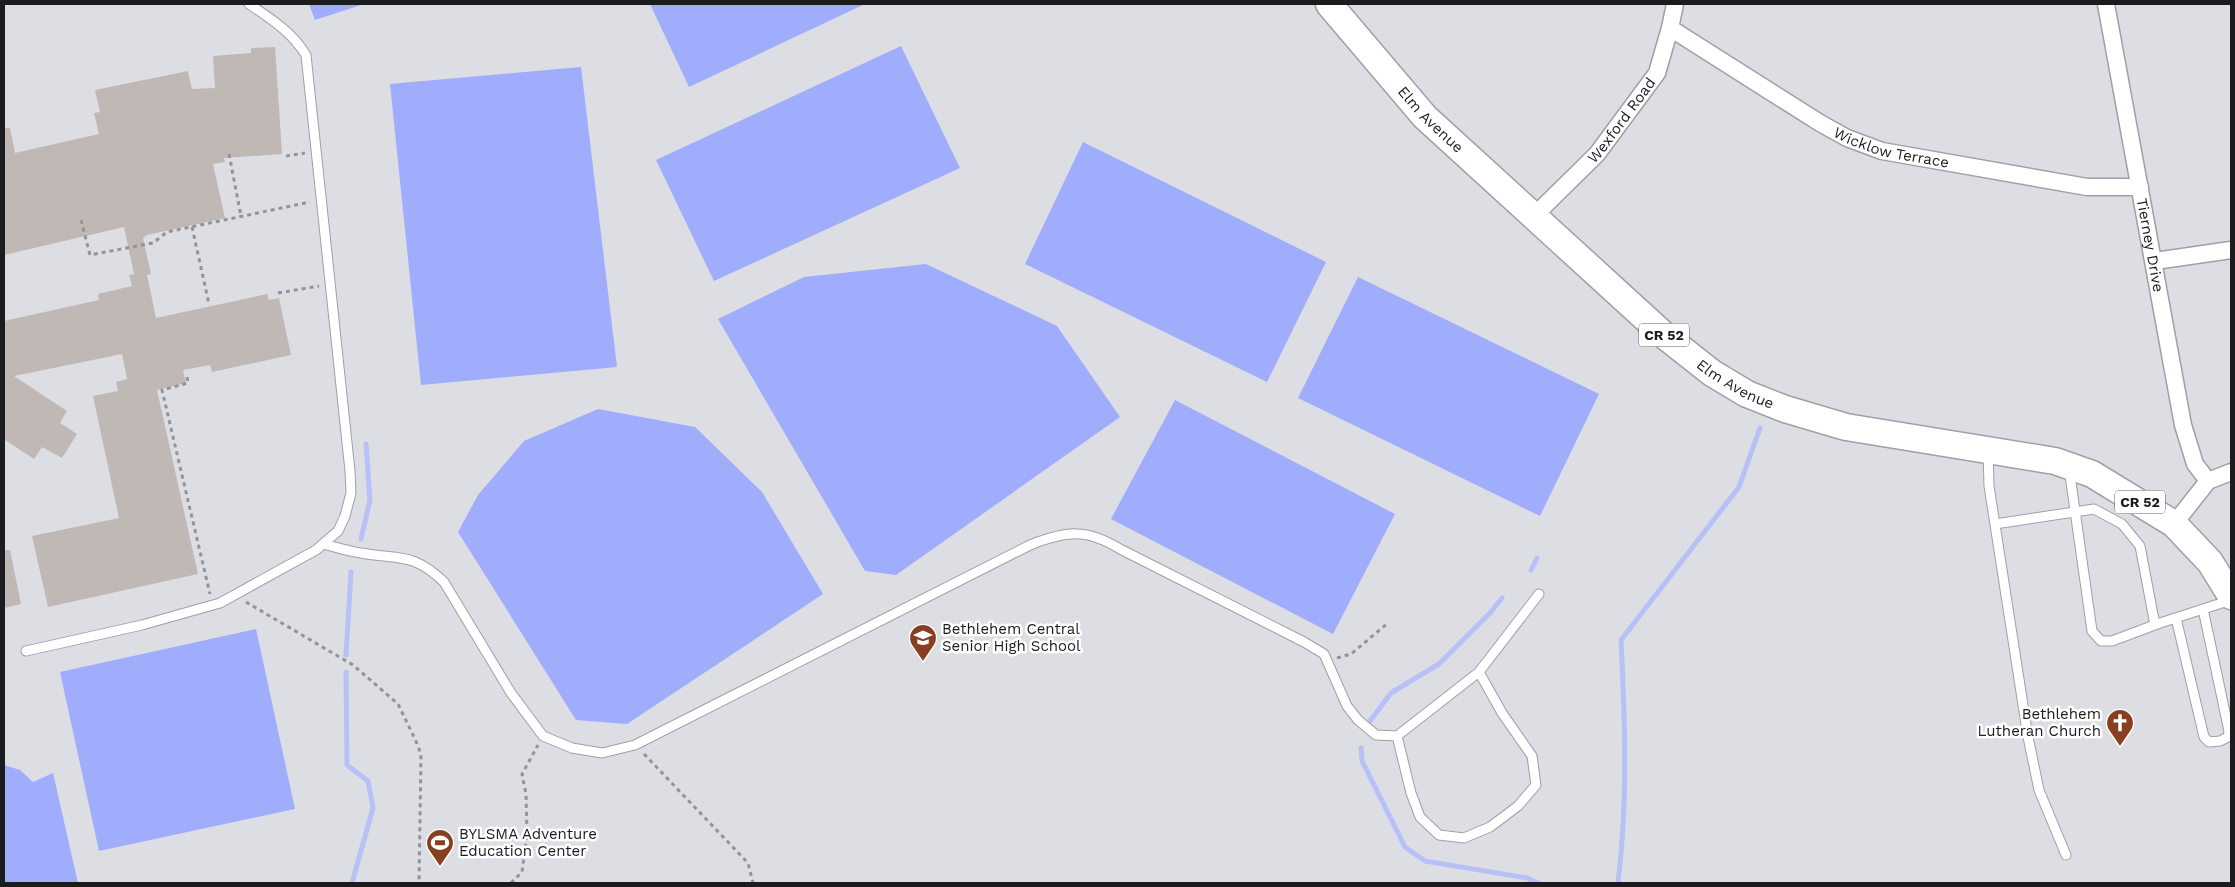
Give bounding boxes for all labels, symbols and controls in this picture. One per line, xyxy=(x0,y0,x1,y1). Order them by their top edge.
street label: Wexford Road xyxy=(1584,74,1659,167)
street label: Elm Avenue xyxy=(1394,83,1467,157)
street label: Wicklow Terrace xyxy=(1830,123,1950,172)
street label: Tierney Drive xyxy=(2133,197,2167,293)
road number: CR 52 xyxy=(1639,324,1689,346)
street label: Elm Avenue xyxy=(1693,355,1777,413)
road number: CR 52 xyxy=(2115,491,2165,514)
place label: Bethlehem Central Senior High School xyxy=(942,620,1081,655)
school or university icon: Bethlehem Central Senior High School xyxy=(908,623,938,662)
place label: Bethlehem Lutheran Church xyxy=(1978,705,2101,740)
church icon: Bethlehem Lutheran Church xyxy=(2105,708,2135,747)
place label: BYLSMA Adventure Education Center xyxy=(459,825,597,860)
sports icon: BYLSMA Adventure Education Center xyxy=(425,828,455,867)

